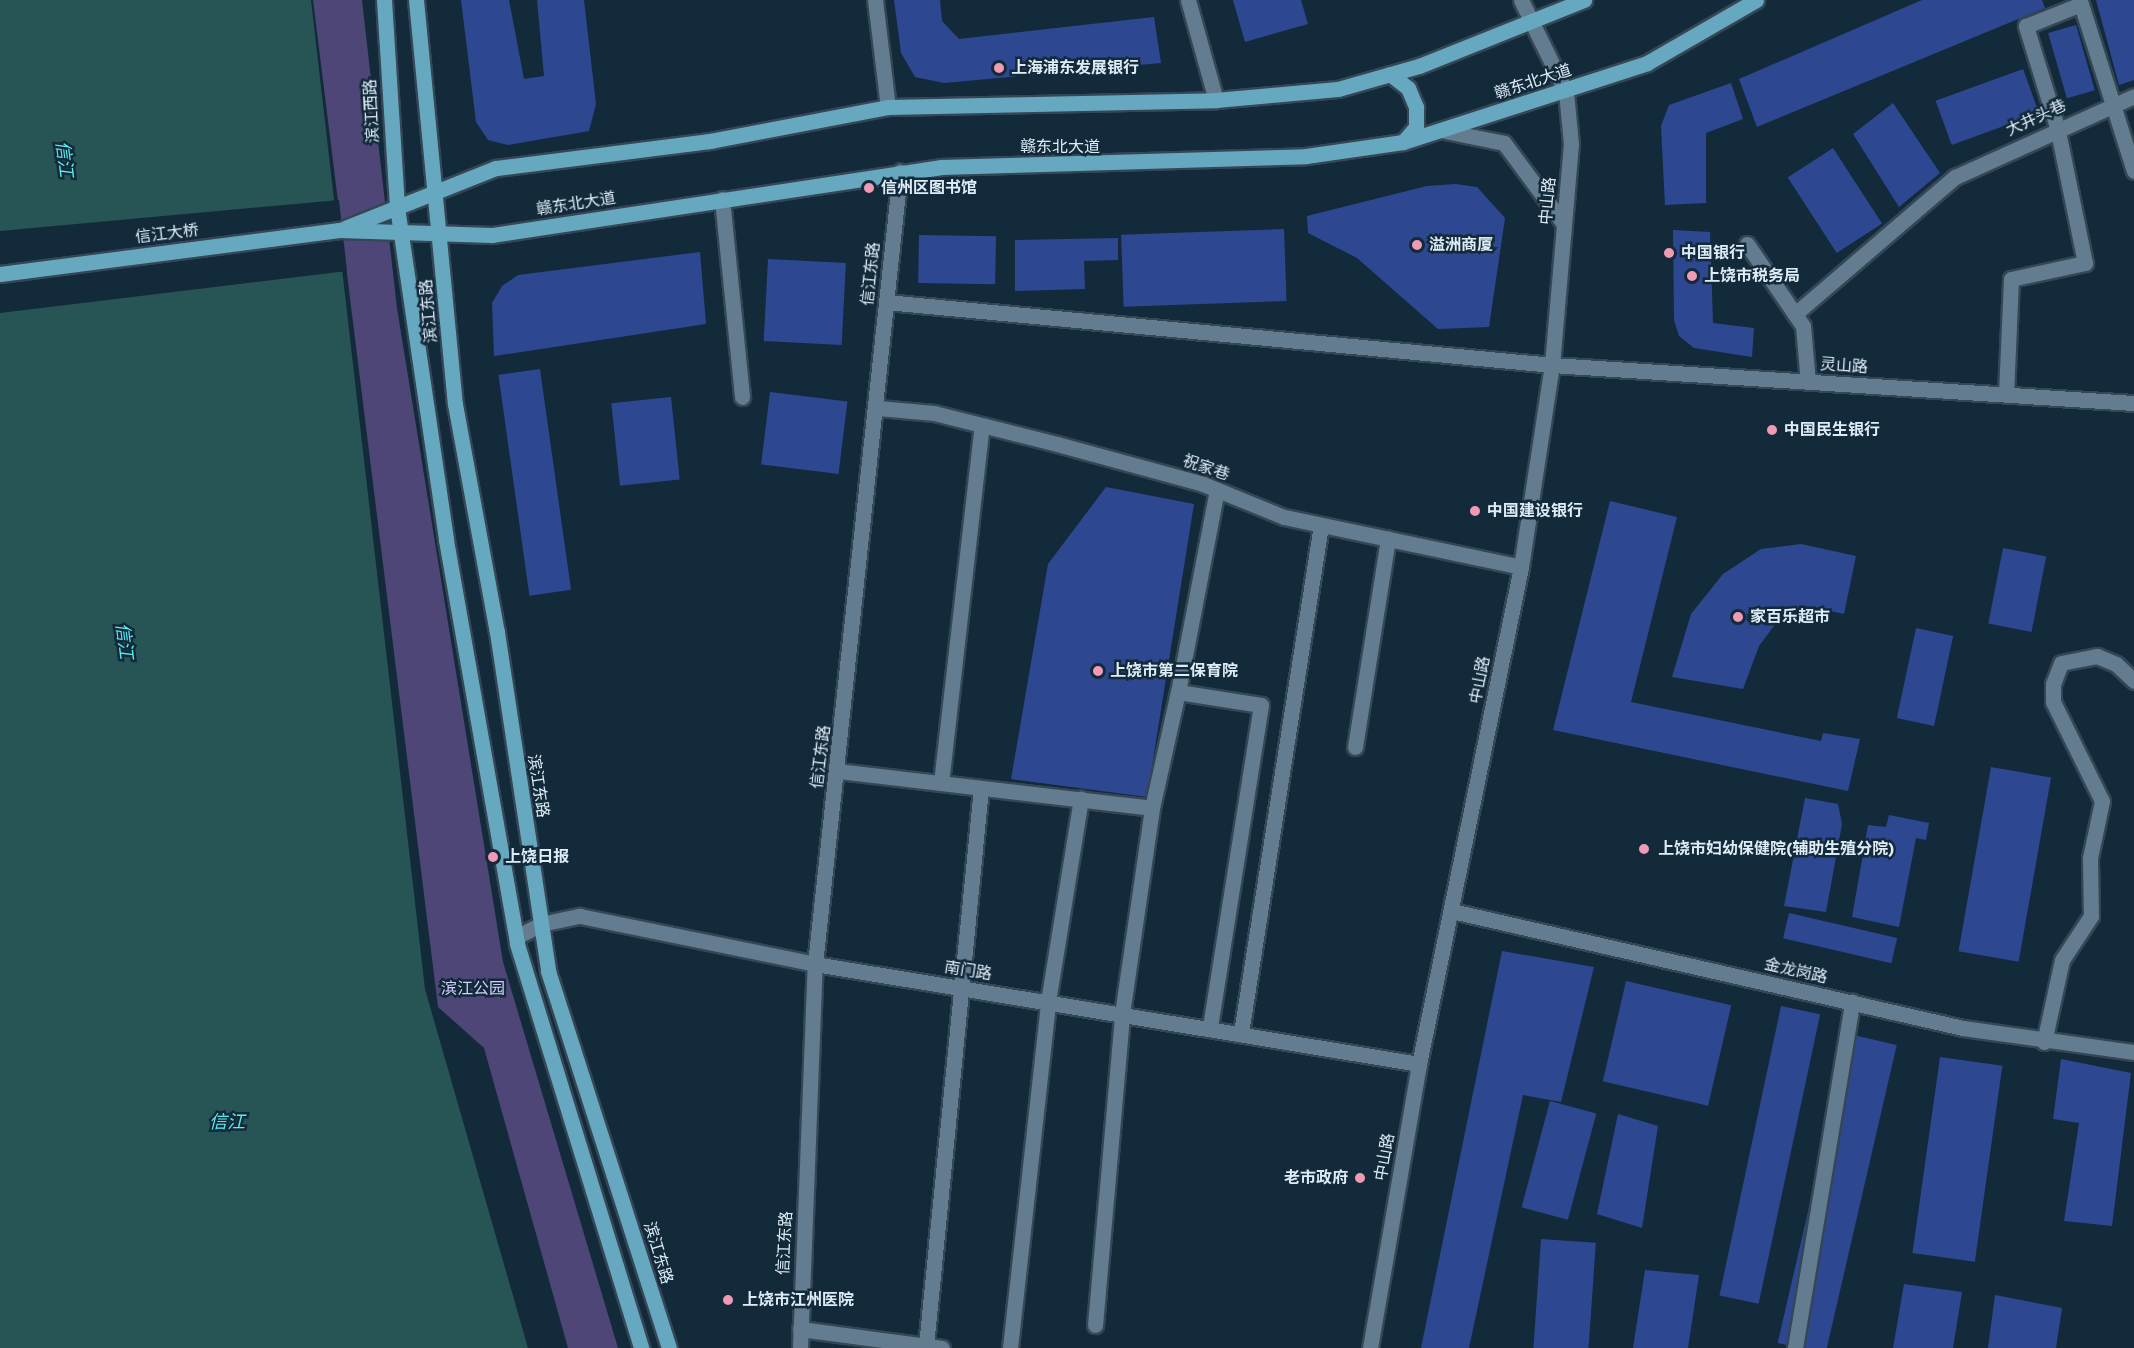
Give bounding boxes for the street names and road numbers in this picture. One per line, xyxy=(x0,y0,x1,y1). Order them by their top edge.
street label: 赣东北大道 xyxy=(1492,61,1574,103)
street label: 滨江西路 xyxy=(361,79,383,143)
street label: 大井头巷 xyxy=(2003,96,2069,140)
street label: 赣东北大道 xyxy=(1020,137,1100,157)
street label: 中山路 xyxy=(1536,176,1560,226)
street label: 赣东北大道 xyxy=(535,188,617,220)
street label: 信江大桥 xyxy=(134,221,200,247)
street label: 信江东路 xyxy=(858,241,884,307)
street label: 滨江东路 xyxy=(417,278,441,344)
street label: 灵山路 xyxy=(1819,355,1869,377)
street label: 祝家巷 xyxy=(1180,451,1232,485)
street label: 中山路 xyxy=(1466,655,1494,705)
street label: 信江东路 xyxy=(808,724,834,790)
street label: 滨江东路 xyxy=(524,753,552,819)
street label: 金龙岗路 xyxy=(1763,954,1829,988)
street label: 南门路 xyxy=(943,958,993,984)
street label: 中山路 xyxy=(1371,1132,1399,1182)
street label: 信江东路 xyxy=(774,1211,796,1275)
street label: 滨江东路 xyxy=(639,1220,677,1286)

